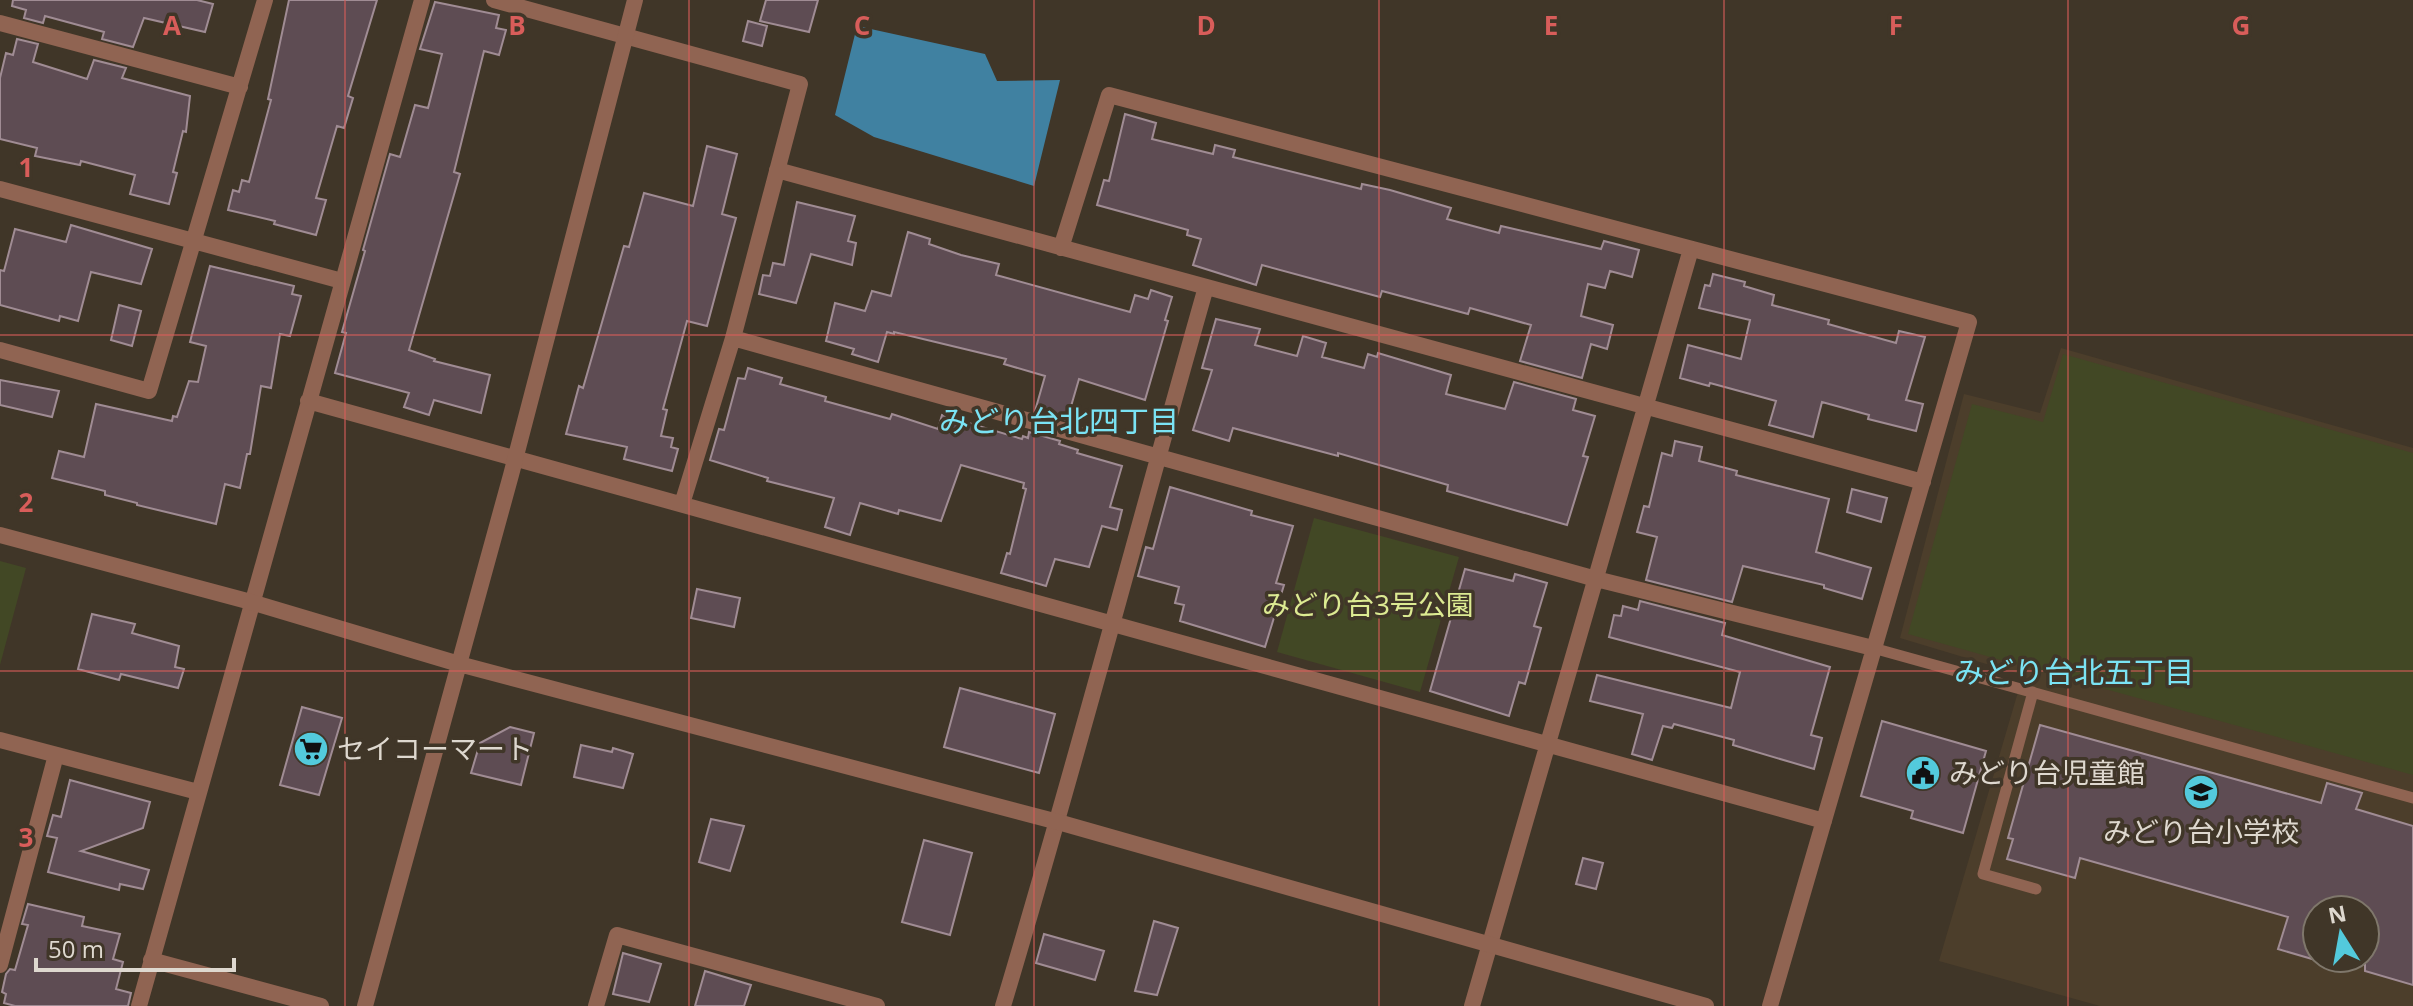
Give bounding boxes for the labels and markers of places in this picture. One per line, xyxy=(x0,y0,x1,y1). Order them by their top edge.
place label: セイコーマート xyxy=(337,729,533,767)
supermarket icon: セイコーマート xyxy=(292,730,330,768)
place label: みどり台児童館 xyxy=(1949,753,2145,791)
public building icon: みどり台児童館 xyxy=(1904,754,1942,792)
school or university icon: みどり台小学校 xyxy=(2182,773,2220,811)
place label: みどり台小学校 xyxy=(2103,812,2299,850)

